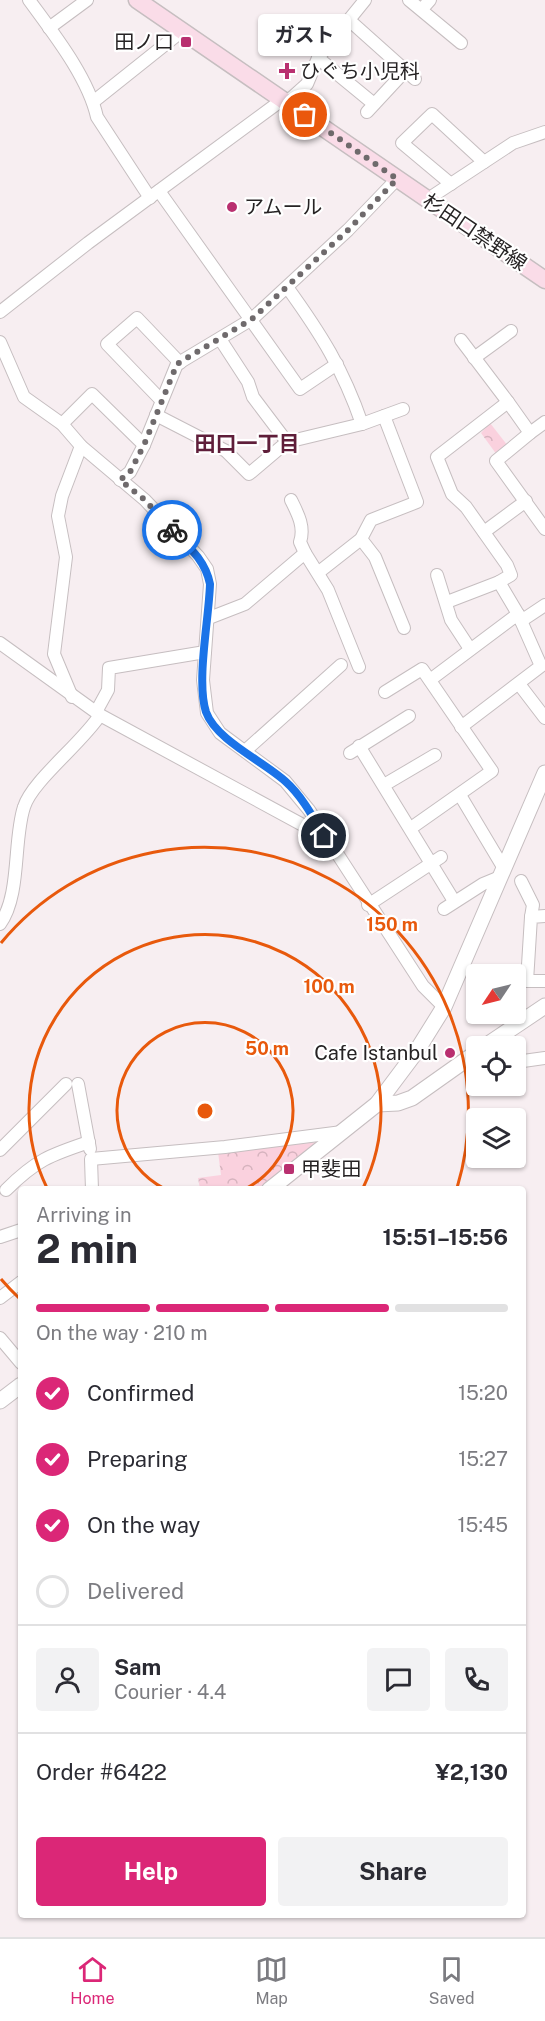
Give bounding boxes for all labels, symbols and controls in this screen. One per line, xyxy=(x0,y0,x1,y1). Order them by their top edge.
callout: ガスト xyxy=(258,13,352,55)
text: ガスト xyxy=(275,23,335,47)
place label: 田ノ口 xyxy=(114,30,174,54)
marker: 田ノ口 xyxy=(179,35,193,49)
place label: ひぐち小児科 xyxy=(300,59,420,83)
marker: ひぐち小児科 xyxy=(278,62,296,80)
pin xyxy=(279,89,330,140)
icon: bag xyxy=(288,98,321,131)
street label: 杉田口禁野線 xyxy=(419,188,531,276)
place label: アムール xyxy=(244,195,323,219)
marker: アムール xyxy=(225,200,239,214)
district label: 田口一丁目 xyxy=(195,431,300,456)
courier xyxy=(142,500,202,560)
icon: bike xyxy=(156,514,189,547)
pin xyxy=(298,810,349,861)
icon: home xyxy=(307,819,340,852)
text: 150 m xyxy=(366,914,418,935)
north arrow xyxy=(466,964,526,1024)
map controls xyxy=(466,964,526,1168)
text: 100 m xyxy=(303,976,355,997)
button: locate xyxy=(466,1036,526,1096)
text: 50 m xyxy=(245,1038,289,1059)
place label: Cafe Istanbul xyxy=(314,1041,438,1065)
marker: Cafe Istanbul xyxy=(443,1046,457,1060)
centre of rings xyxy=(195,1101,215,1121)
button: layers xyxy=(466,1108,526,1168)
place label: 甲斐田 xyxy=(301,1157,361,1181)
marker: 甲斐田 xyxy=(282,1162,296,1176)
text: Arriving in xyxy=(36,1203,131,1227)
text: 15:51–15:56 xyxy=(382,1224,508,1250)
text: 2 min xyxy=(36,1226,138,1272)
text: On the way · 210 m xyxy=(36,1321,208,1345)
icon: check xyxy=(36,1377,69,1410)
text: Confirmed xyxy=(87,1380,194,1406)
text: 15:20 xyxy=(458,1381,508,1405)
icon: check xyxy=(36,1443,69,1476)
text: Preparing xyxy=(87,1446,188,1472)
text: 15:27 xyxy=(458,1447,508,1471)
icon: check xyxy=(36,1509,69,1542)
text: On the way xyxy=(87,1512,200,1538)
text: 15:45 xyxy=(457,1513,508,1537)
text: Delivered xyxy=(87,1578,184,1604)
button: person xyxy=(36,1648,99,1711)
button: chat xyxy=(367,1648,430,1711)
button: phone xyxy=(445,1648,508,1711)
text: Sam xyxy=(114,1654,161,1680)
text: Courier · 4.4 xyxy=(114,1680,226,1704)
text: Order #6422 xyxy=(36,1759,167,1785)
text: ¥2,130 xyxy=(435,1759,508,1785)
button: Help xyxy=(36,1837,266,1906)
button: Share xyxy=(278,1837,508,1906)
tab: Home xyxy=(70,1953,114,2008)
tab: Map xyxy=(255,1953,288,2008)
tab: Saved xyxy=(429,1953,475,2008)

